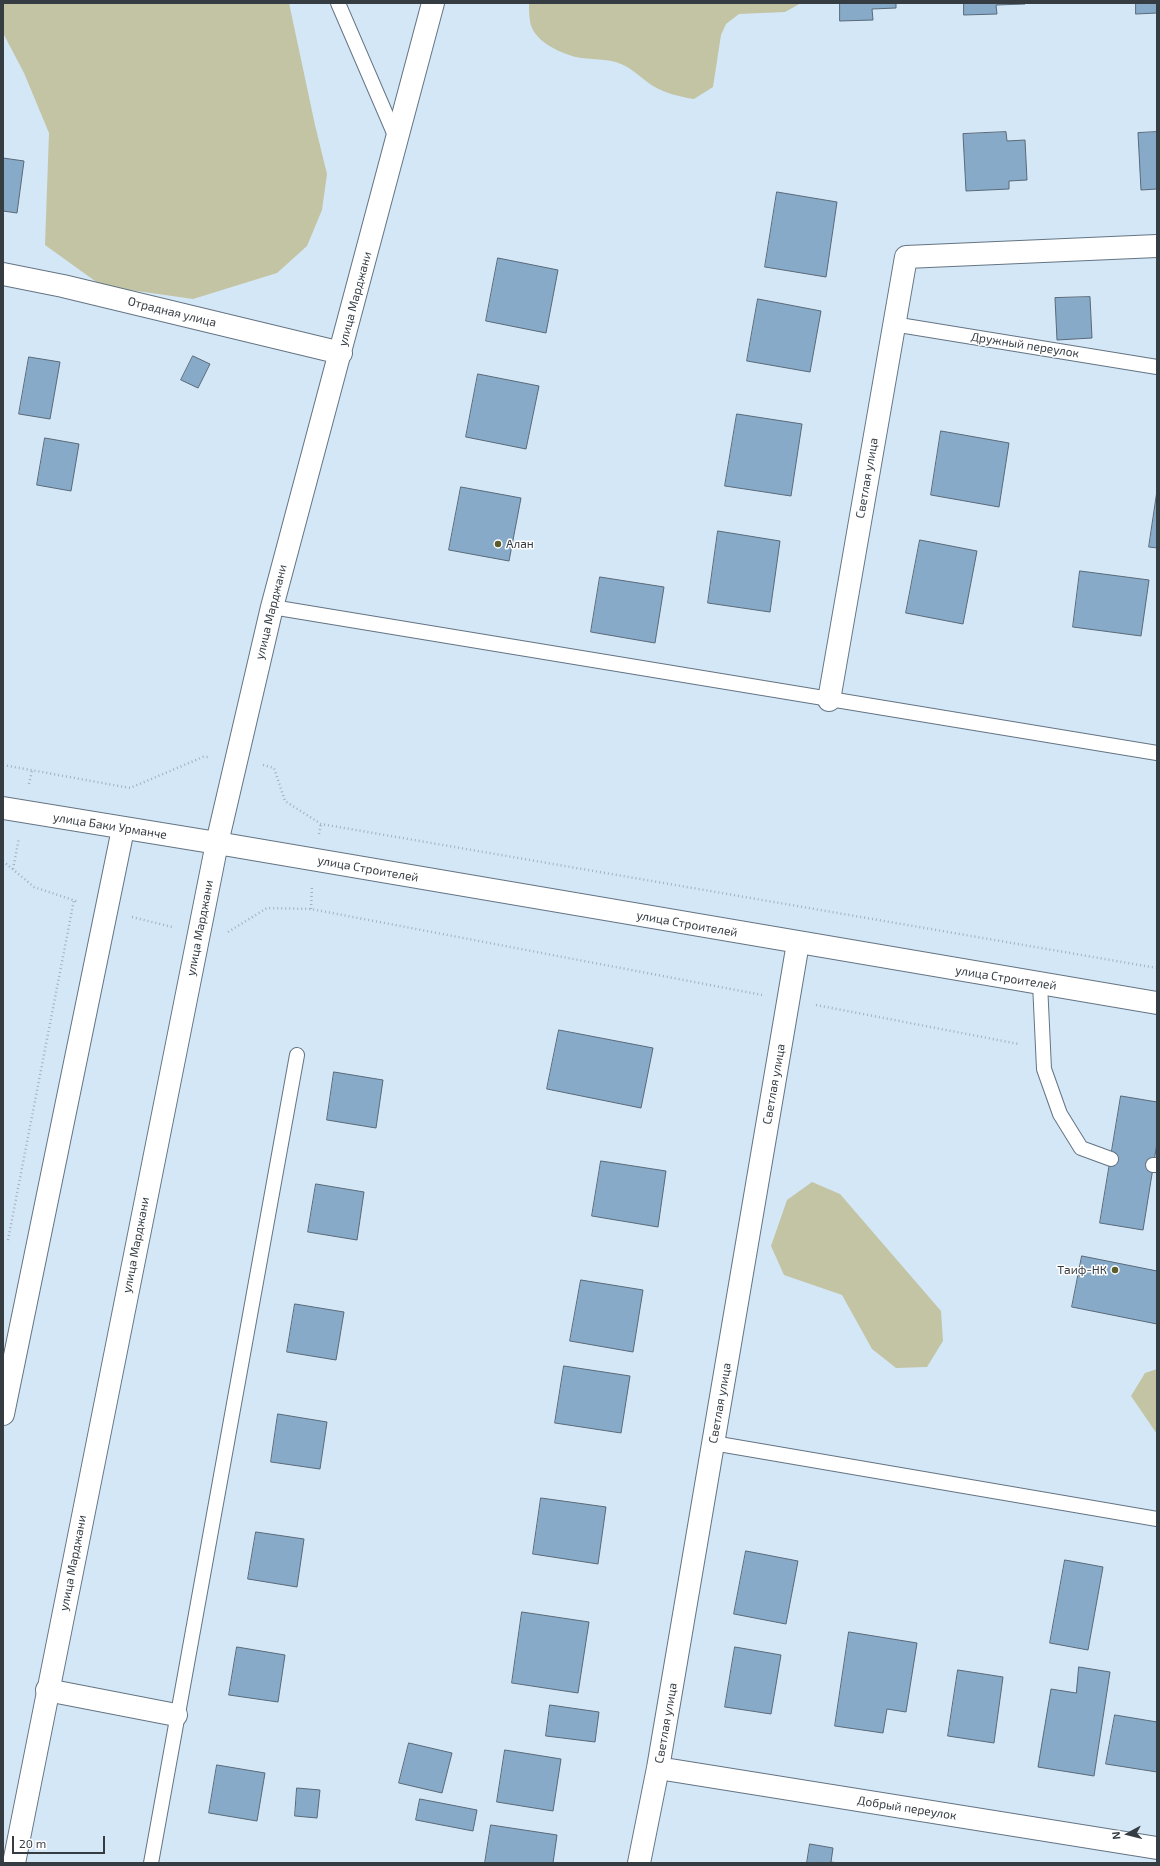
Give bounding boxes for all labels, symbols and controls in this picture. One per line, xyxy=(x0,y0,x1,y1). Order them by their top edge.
street label: улица Марджани xyxy=(335,250,375,348)
street label: Отрадная улица xyxy=(126,294,218,330)
street label: Дружный переулок xyxy=(970,329,1080,361)
street label: Светлая улица xyxy=(853,437,881,519)
place label: Алан xyxy=(506,537,534,551)
marker: Алан xyxy=(493,539,503,549)
street label: улица Марджани xyxy=(252,563,290,661)
street label: улица Баки Урманче xyxy=(52,810,168,842)
street label: улица Строителей xyxy=(316,853,420,885)
street label: улица Марджани xyxy=(184,879,216,977)
street label: улица Строителей xyxy=(635,908,739,940)
street label: улица Строителей xyxy=(954,963,1058,993)
street label: Светлая улица xyxy=(760,1043,788,1125)
street label: улица Марджани xyxy=(120,1196,152,1294)
place label: Таиф-НК xyxy=(1057,1263,1107,1277)
marker: Таиф-НК xyxy=(1110,1265,1120,1275)
street label: Светлая улица xyxy=(706,1362,734,1444)
street label: улица Марджани xyxy=(57,1514,89,1612)
street label: Светлая улица xyxy=(652,1682,680,1764)
street label: Добрый переулок xyxy=(856,1793,958,1823)
north arrow xyxy=(1108,1814,1148,1854)
scale bar xyxy=(14,1828,107,1854)
text: N xyxy=(1109,1831,1123,1840)
text: 20 m xyxy=(19,1836,46,1850)

